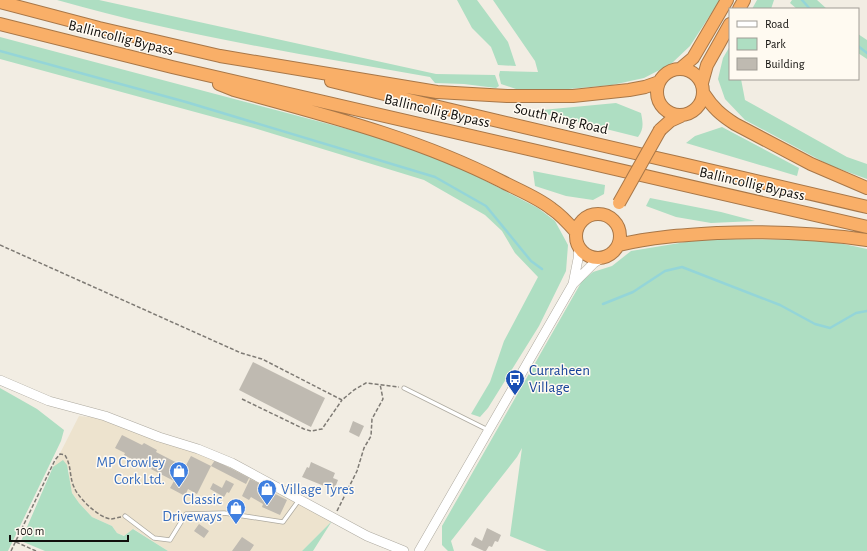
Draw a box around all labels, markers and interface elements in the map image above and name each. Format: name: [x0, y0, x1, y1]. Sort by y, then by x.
legend: [729, 8, 859, 80]
street label: Ballincollig Bypass: [67, 18, 175, 58]
text: Road: [765, 18, 789, 30]
text: Park: [765, 38, 786, 50]
text: Building: [765, 58, 805, 70]
street label: Ballincollig Bypass: [383, 92, 491, 130]
street label: South Ring Road: [512, 101, 610, 137]
street label: Ballincollig Bypass: [698, 165, 806, 203]
place label: Curraheen Village: [529, 363, 590, 395]
bus stop icon: Curraheen Village: [504, 368, 526, 396]
place label: MP Crowley Cork Ltd.: [96, 455, 166, 487]
shop icon: MP Crowley Cork Ltd.: [168, 460, 190, 488]
shop icon: Village Tyres: [256, 478, 278, 506]
place label: Village Tyres: [281, 482, 354, 497]
place label: Classic Driveways: [162, 492, 222, 524]
shop icon: Classic Driveways: [225, 497, 247, 525]
scale bar: [10, 517, 128, 543]
text: 100 m: [16, 525, 44, 537]

